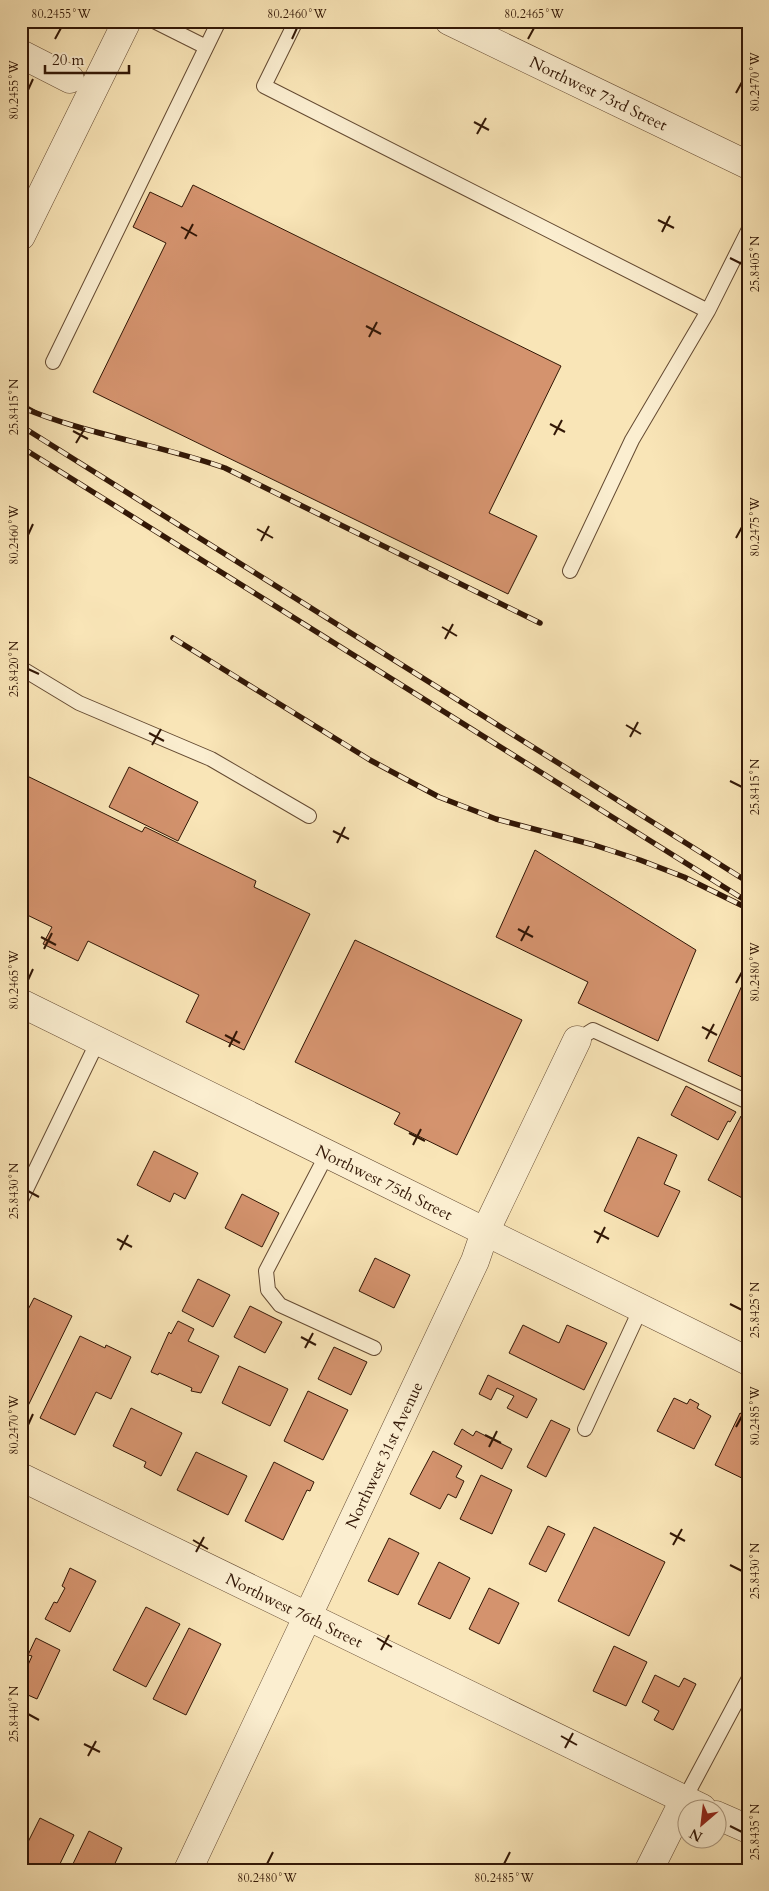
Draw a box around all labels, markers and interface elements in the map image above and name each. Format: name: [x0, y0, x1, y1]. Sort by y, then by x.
text: 80.2455°W: [31, 6, 91, 22]
text: 80.2460°W: [267, 6, 327, 22]
text: 80.2465°W: [504, 6, 564, 22]
scale bar: [45, 42, 129, 74]
text: 20 m: [52, 50, 84, 70]
street label: Northwest 73rd Street: [526, 51, 671, 136]
text: 80.2470°W: [747, 52, 763, 112]
text: 80.2455°W: [6, 60, 22, 120]
text: 25.8405°N: [747, 235, 763, 292]
text: 25.8415°N: [6, 378, 22, 435]
text: 80.2475°W: [747, 497, 763, 557]
text: 80.2460°W: [6, 505, 22, 565]
text: 25.8420°N: [6, 640, 22, 697]
text: 25.8415°N: [747, 758, 763, 815]
text: 80.2480°W: [747, 942, 763, 1002]
text: 80.2465°W: [6, 950, 22, 1010]
street label: Northwest 75th Street: [312, 1140, 456, 1226]
text: 25.8430°N: [6, 1162, 22, 1219]
text: 25.8425°N: [747, 1281, 763, 1338]
street label: Northwest 31st Avenue: [341, 1378, 429, 1532]
text: 80.2485°W: [747, 1386, 763, 1446]
text: 80.2470°W: [6, 1395, 22, 1455]
text: 25.8430°N: [747, 1542, 763, 1599]
street label: Northwest 76th Street: [222, 1568, 366, 1653]
text: 25.8440°N: [6, 1685, 22, 1742]
north arrow: [676, 1798, 726, 1848]
text: 25.8435°N: [747, 1803, 763, 1860]
text: N: [686, 1824, 706, 1846]
text: 80.2480°W: [237, 1870, 297, 1886]
text: 80.2485°W: [474, 1870, 534, 1886]

